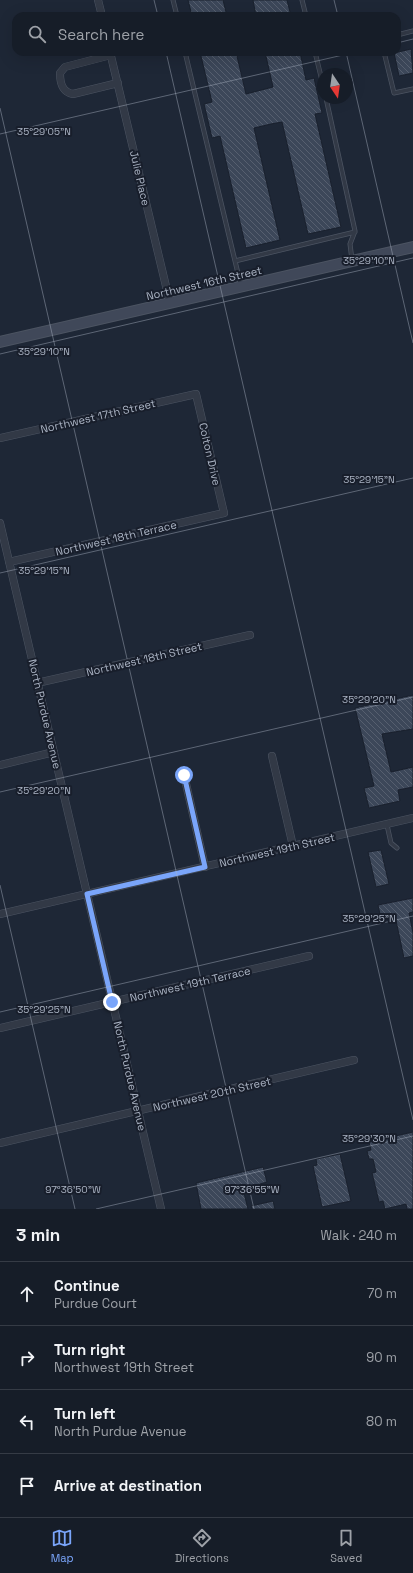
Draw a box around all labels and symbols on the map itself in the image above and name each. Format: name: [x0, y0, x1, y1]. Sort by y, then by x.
north arrow: [317, 68, 353, 104]
text: 35°29'05"N: [17, 125, 71, 138]
street label: Julie Place: [127, 149, 153, 207]
text: 35°29'10"N: [343, 254, 395, 267]
street label: Northwest 16th Street: [145, 263, 263, 303]
text: 35°29'10"N: [18, 345, 70, 358]
street label: Northwest 17th Street: [39, 396, 157, 436]
street label: Colton Drive: [196, 421, 224, 487]
text: 35°29'15"N: [343, 473, 395, 486]
street label: Northwest 18th Terrace: [54, 517, 178, 559]
text: 35°29'15"N: [18, 564, 70, 577]
street label: Northwest 18th Street: [85, 639, 203, 679]
street label: North Purdue Avenue: [26, 658, 64, 770]
text: 35°29'20"N: [342, 693, 396, 706]
route start: [175, 766, 193, 784]
text: 35°29'20"N: [17, 784, 71, 797]
street label: Northwest 19th Street: [218, 830, 336, 870]
text: 35°29'25"N: [342, 912, 396, 925]
street label: Northwest 19th Terrace: [128, 963, 252, 1005]
route end: [103, 993, 121, 1011]
text: 35°29'25"N: [17, 1003, 71, 1016]
street label: North Purdue Avenue: [111, 1020, 149, 1132]
street label: Northwest 20th Street: [152, 1074, 272, 1114]
text: 35°29'30"N: [342, 1132, 396, 1145]
text: 97°36'50"W: [45, 1183, 101, 1196]
text: 97°36'55"W: [224, 1183, 280, 1196]

